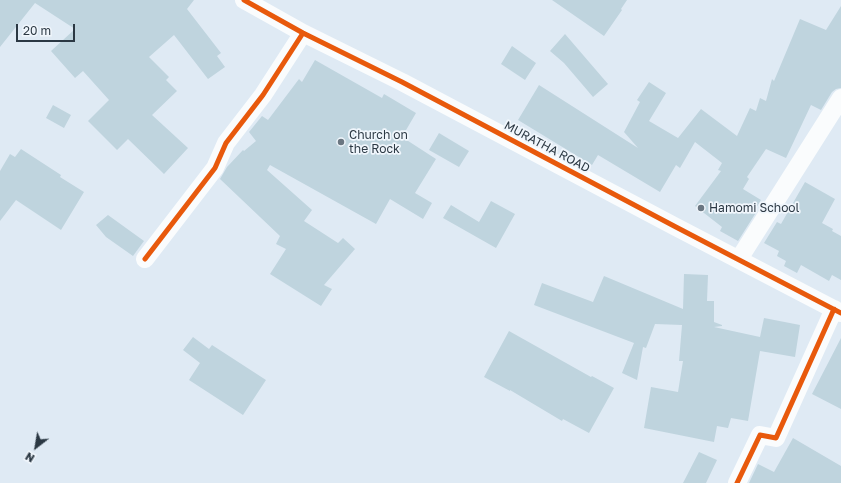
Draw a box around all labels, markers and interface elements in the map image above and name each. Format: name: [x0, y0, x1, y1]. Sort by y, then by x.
scale bar: [18, 16, 77, 42]
text: 20 m: [23, 23, 51, 38]
street label: MURATHA ROAD: [502, 118, 592, 176]
place label: Church on the Rock: [349, 128, 408, 156]
marker: Church on the Rock: [336, 137, 346, 147]
place label: Hamomi School: [709, 201, 799, 215]
marker: Hamomi School: [696, 203, 706, 213]
north arrow: [16, 427, 56, 467]
text: N: [23, 450, 36, 465]

